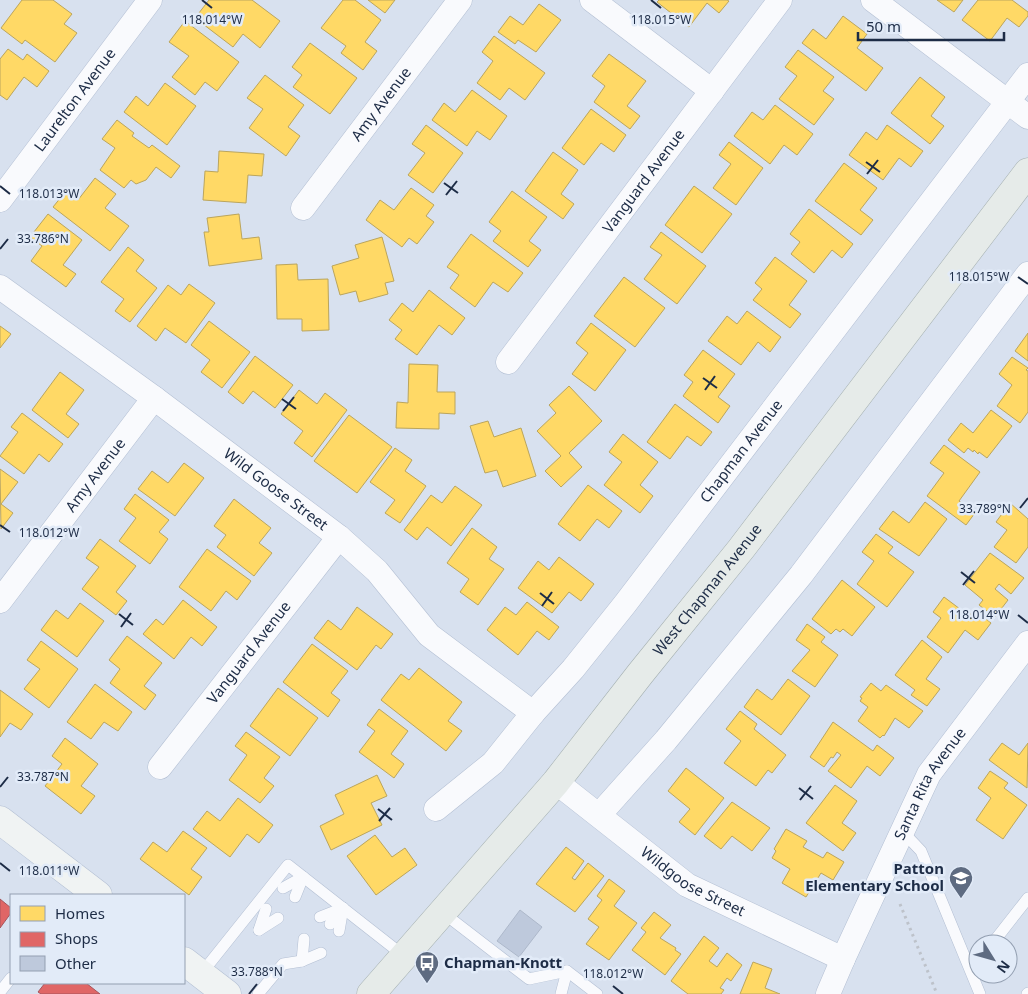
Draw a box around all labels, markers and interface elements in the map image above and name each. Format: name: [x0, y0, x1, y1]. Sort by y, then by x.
scale bar: [858, 10, 1004, 42]
text: 118.014°W: [182, 11, 242, 28]
text: 118.015°W: [631, 11, 691, 28]
text: 50 m: [866, 16, 901, 36]
street label: Laurelton Avenue: [29, 44, 119, 155]
street label: Amy Avenue: [346, 63, 415, 145]
street label: Vanguard Avenue: [597, 125, 689, 237]
text: 118.013°W: [19, 185, 79, 202]
text: 33.786°N: [17, 230, 69, 247]
text: 118.015°W: [949, 268, 1009, 285]
street label: Chapman Avenue: [695, 395, 786, 506]
street label: Amy Avenue: [60, 433, 129, 516]
street label: Wild Goose Street: [220, 443, 333, 535]
text: 33.789°N: [959, 500, 1011, 517]
street label: West Chapman Avenue: [648, 519, 766, 659]
text: 118.012°W: [19, 524, 79, 541]
street label: Vanguard Avenue: [202, 596, 295, 707]
text: 118.014°W: [949, 606, 1009, 623]
street label: Santa Rita Avenue: [889, 723, 970, 843]
text: 33.787°N: [17, 768, 69, 785]
street label: Wildgoose Street: [637, 841, 749, 920]
place label: Patton Elementary School: [805, 858, 944, 895]
text: 118.011°W: [19, 862, 79, 879]
school or university icon: Patton Elementary School: [948, 865, 974, 899]
legend: [10, 894, 185, 984]
text: Homes: [55, 903, 105, 923]
text: Shops: [55, 928, 98, 948]
north arrow: [968, 934, 1018, 984]
bus stop icon: Chapman-Knott: [414, 950, 440, 984]
place label: Chapman-Knott: [444, 952, 563, 972]
text: Other: [55, 953, 96, 973]
text: N: [993, 957, 1015, 977]
text: 33.788°N: [231, 963, 283, 980]
text: 118.012°W: [583, 965, 643, 982]

